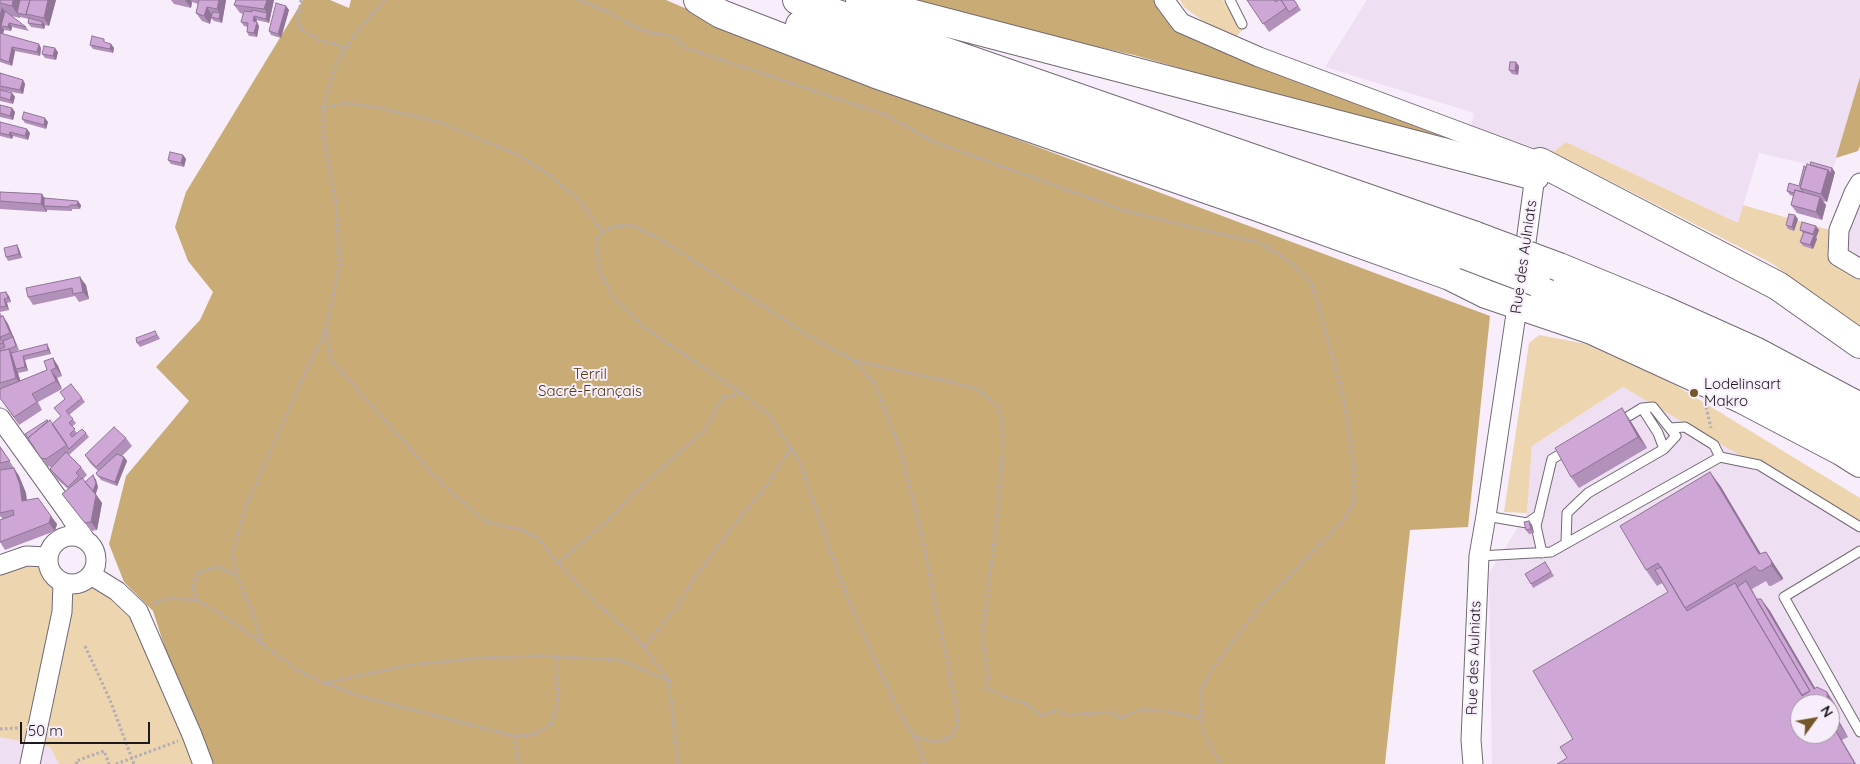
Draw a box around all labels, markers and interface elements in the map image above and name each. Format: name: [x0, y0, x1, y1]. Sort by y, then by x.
street label: Rue des Aulniats: [1507, 199, 1541, 315]
park label: Terril Sacré-Français: [538, 365, 642, 400]
place label: Lodelinsart Makro: [1704, 375, 1781, 410]
marker: Lodelinsart Makro: [1688, 387, 1700, 399]
street label: Rue des Aulniats: [1463, 600, 1485, 716]
north arrow: [1790, 694, 1840, 744]
text: N: [1817, 702, 1837, 721]
scale bar: [22, 712, 152, 744]
text: 50 m: [28, 721, 63, 740]

